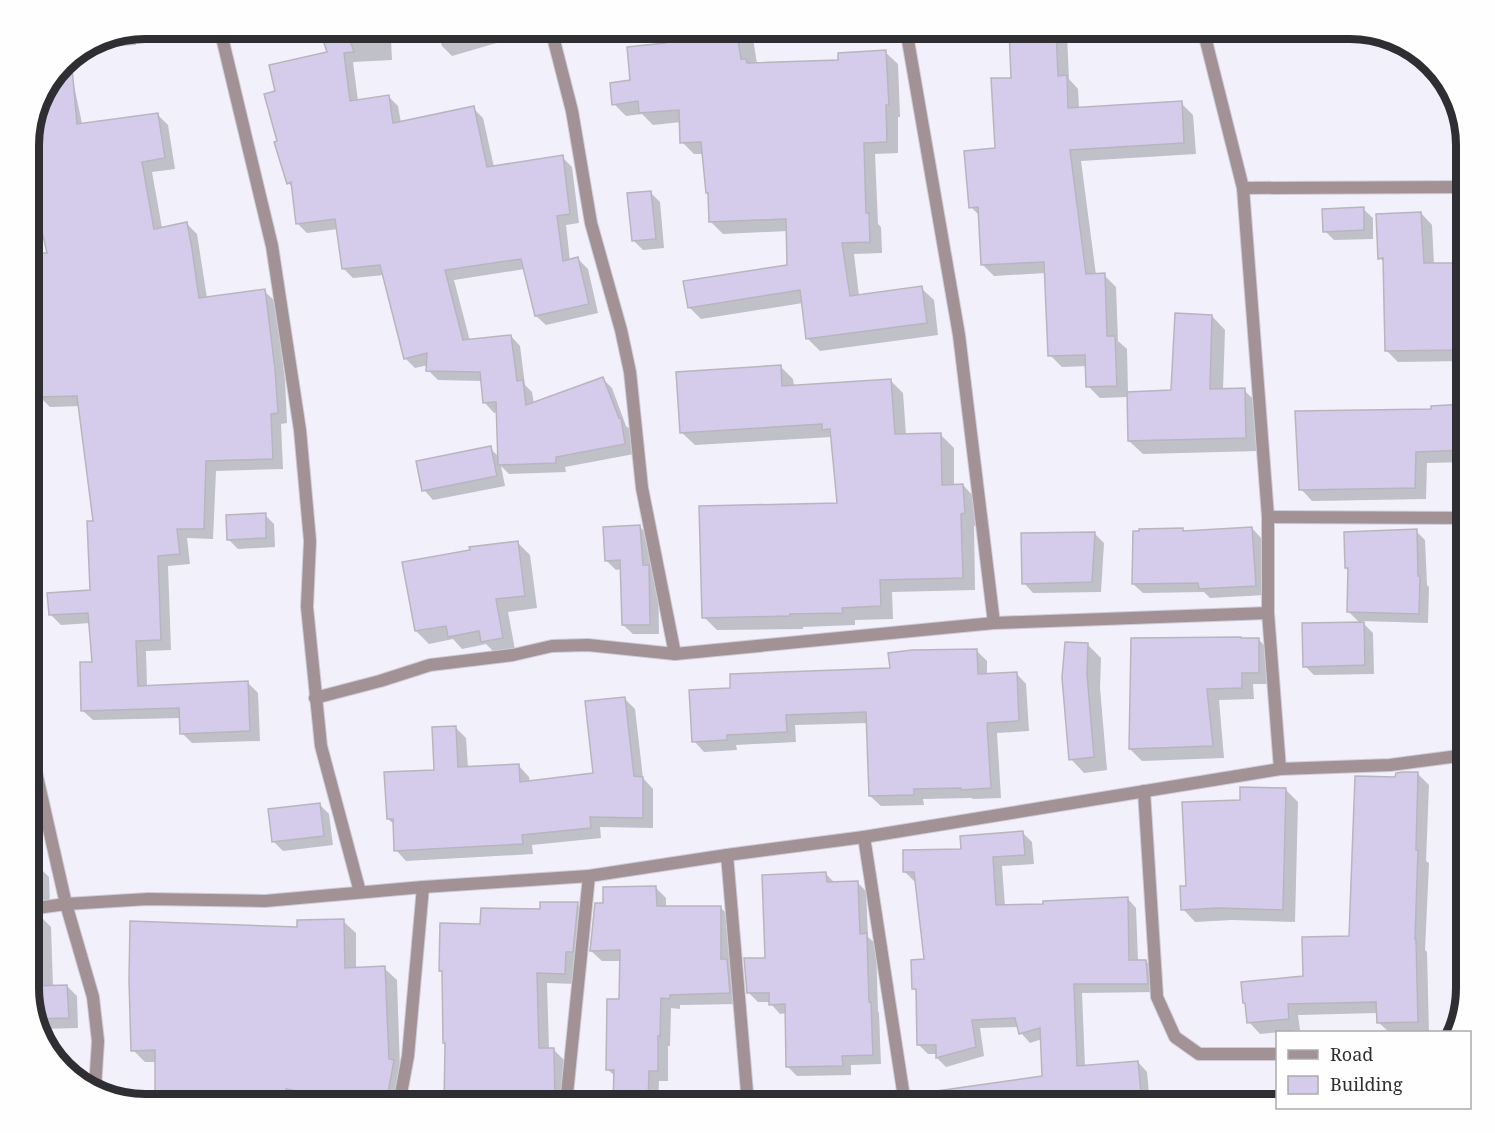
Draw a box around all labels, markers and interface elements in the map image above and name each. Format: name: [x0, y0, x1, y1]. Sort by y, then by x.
legend: [1276, 1031, 1471, 1109]
text: Road: [1330, 1042, 1373, 1066]
text: Building: [1330, 1072, 1403, 1096]

